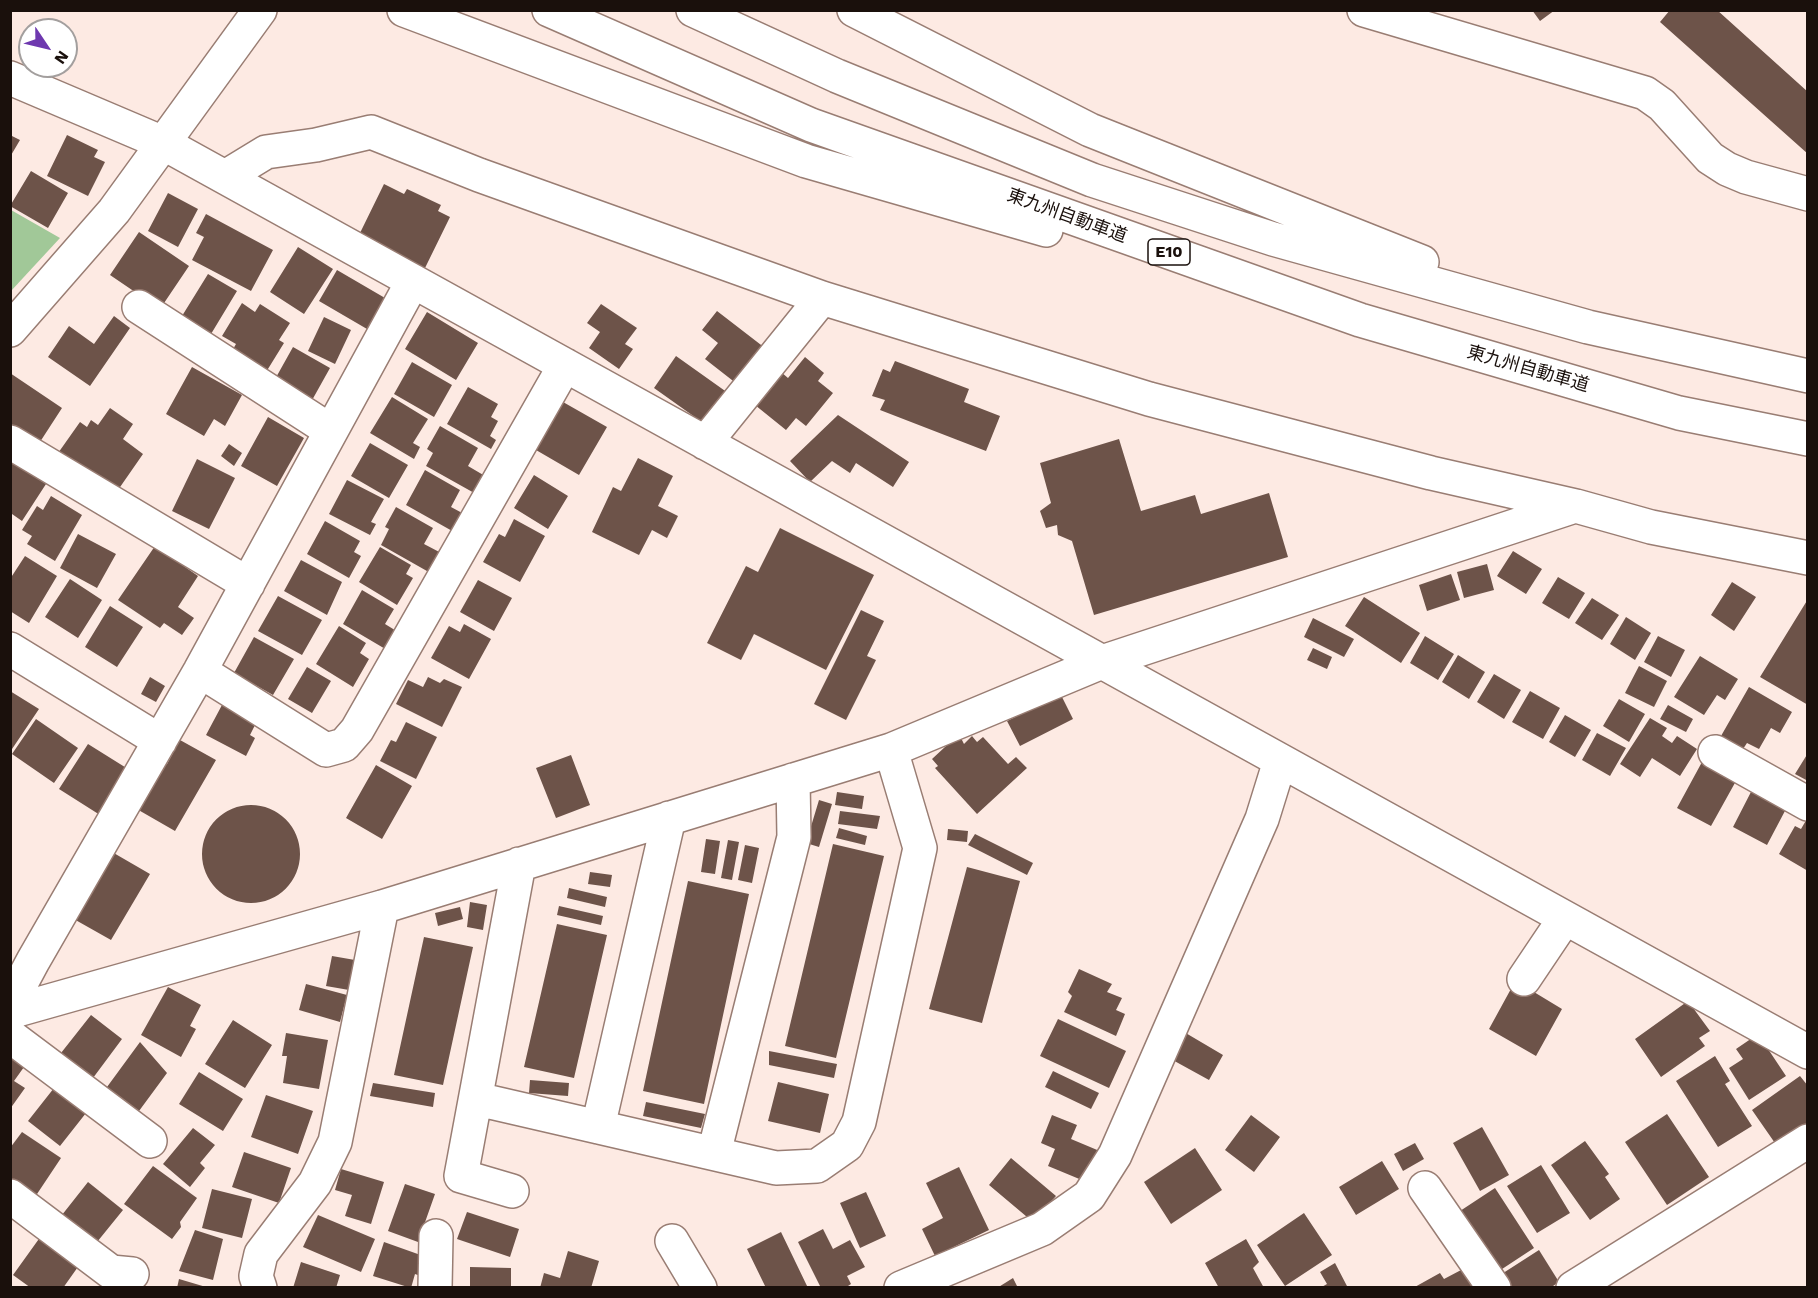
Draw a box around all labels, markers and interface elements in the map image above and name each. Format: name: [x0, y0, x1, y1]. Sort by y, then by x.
north arrow: [18, 18, 78, 78]
text: N: [50, 47, 73, 68]
street label: 東九州自動車道: [1004, 184, 1130, 248]
road number: E10: [1148, 239, 1190, 265]
street label: 東九州自動車道: [1464, 341, 1592, 397]

